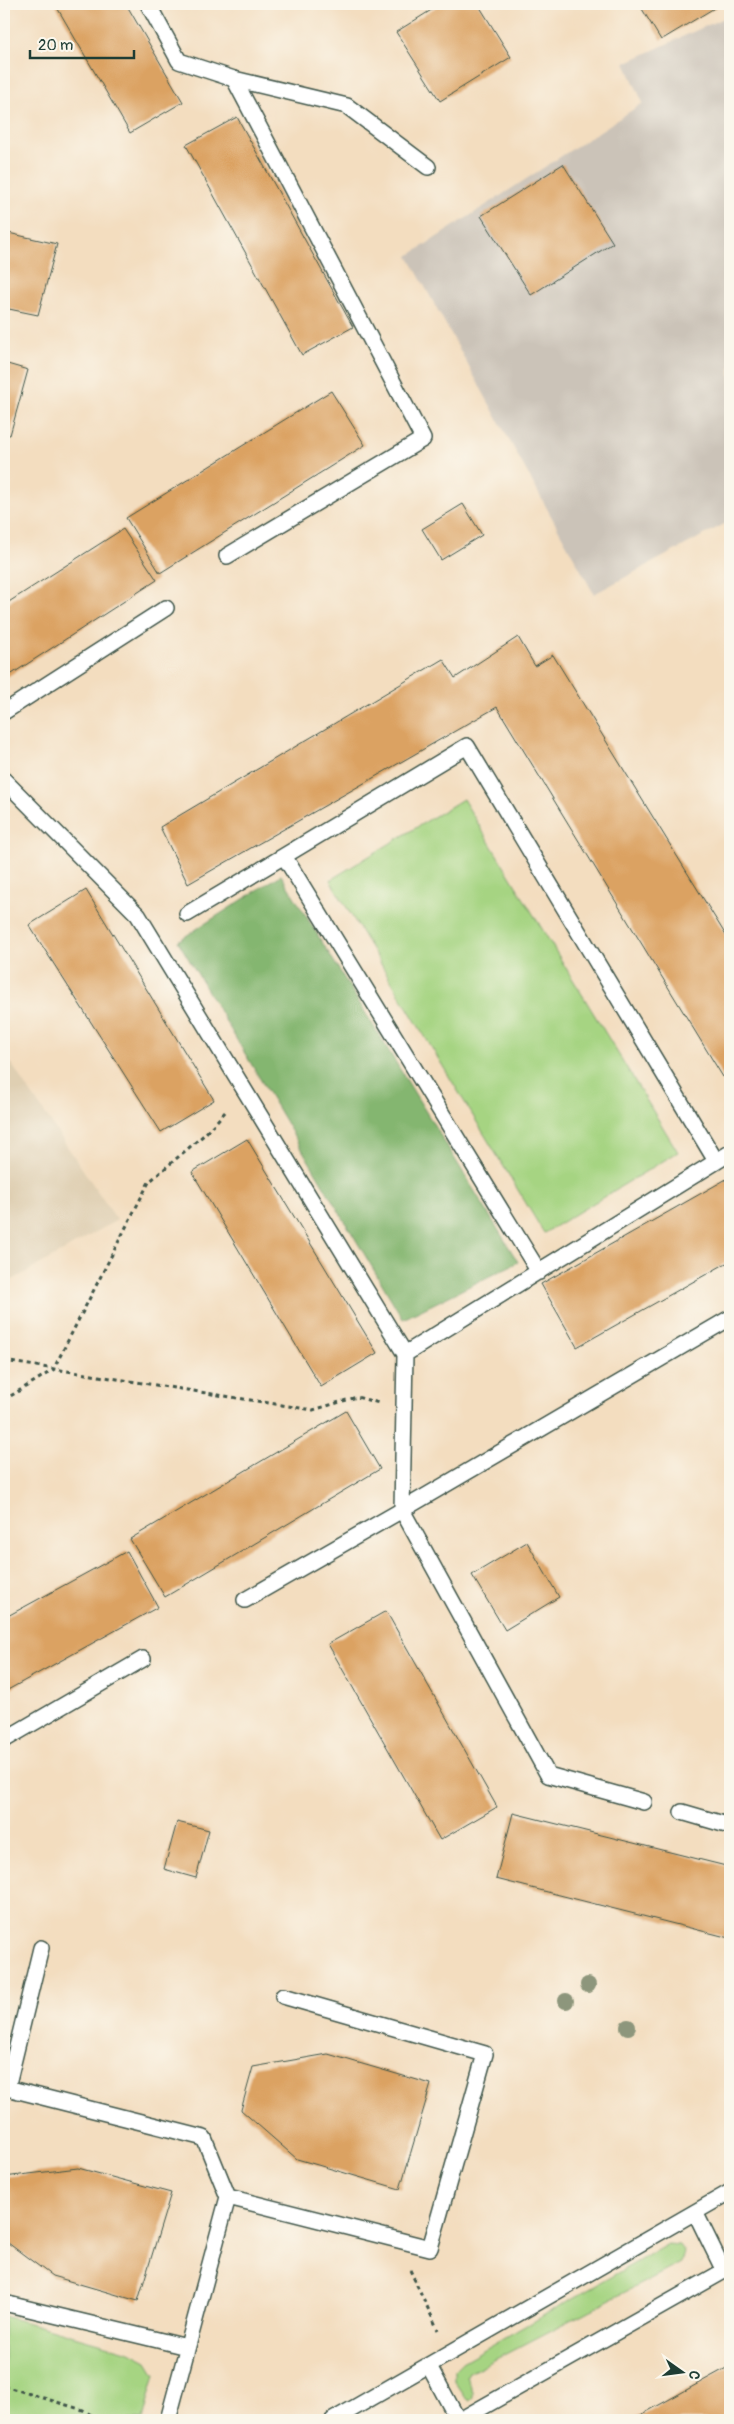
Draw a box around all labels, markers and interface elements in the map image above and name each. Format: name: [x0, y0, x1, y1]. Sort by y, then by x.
scale bar: [30, 28, 134, 60]
text: 20 m: [38, 36, 73, 55]
north arrow: [656, 2346, 706, 2396]
text: С: [685, 2369, 703, 2382]

